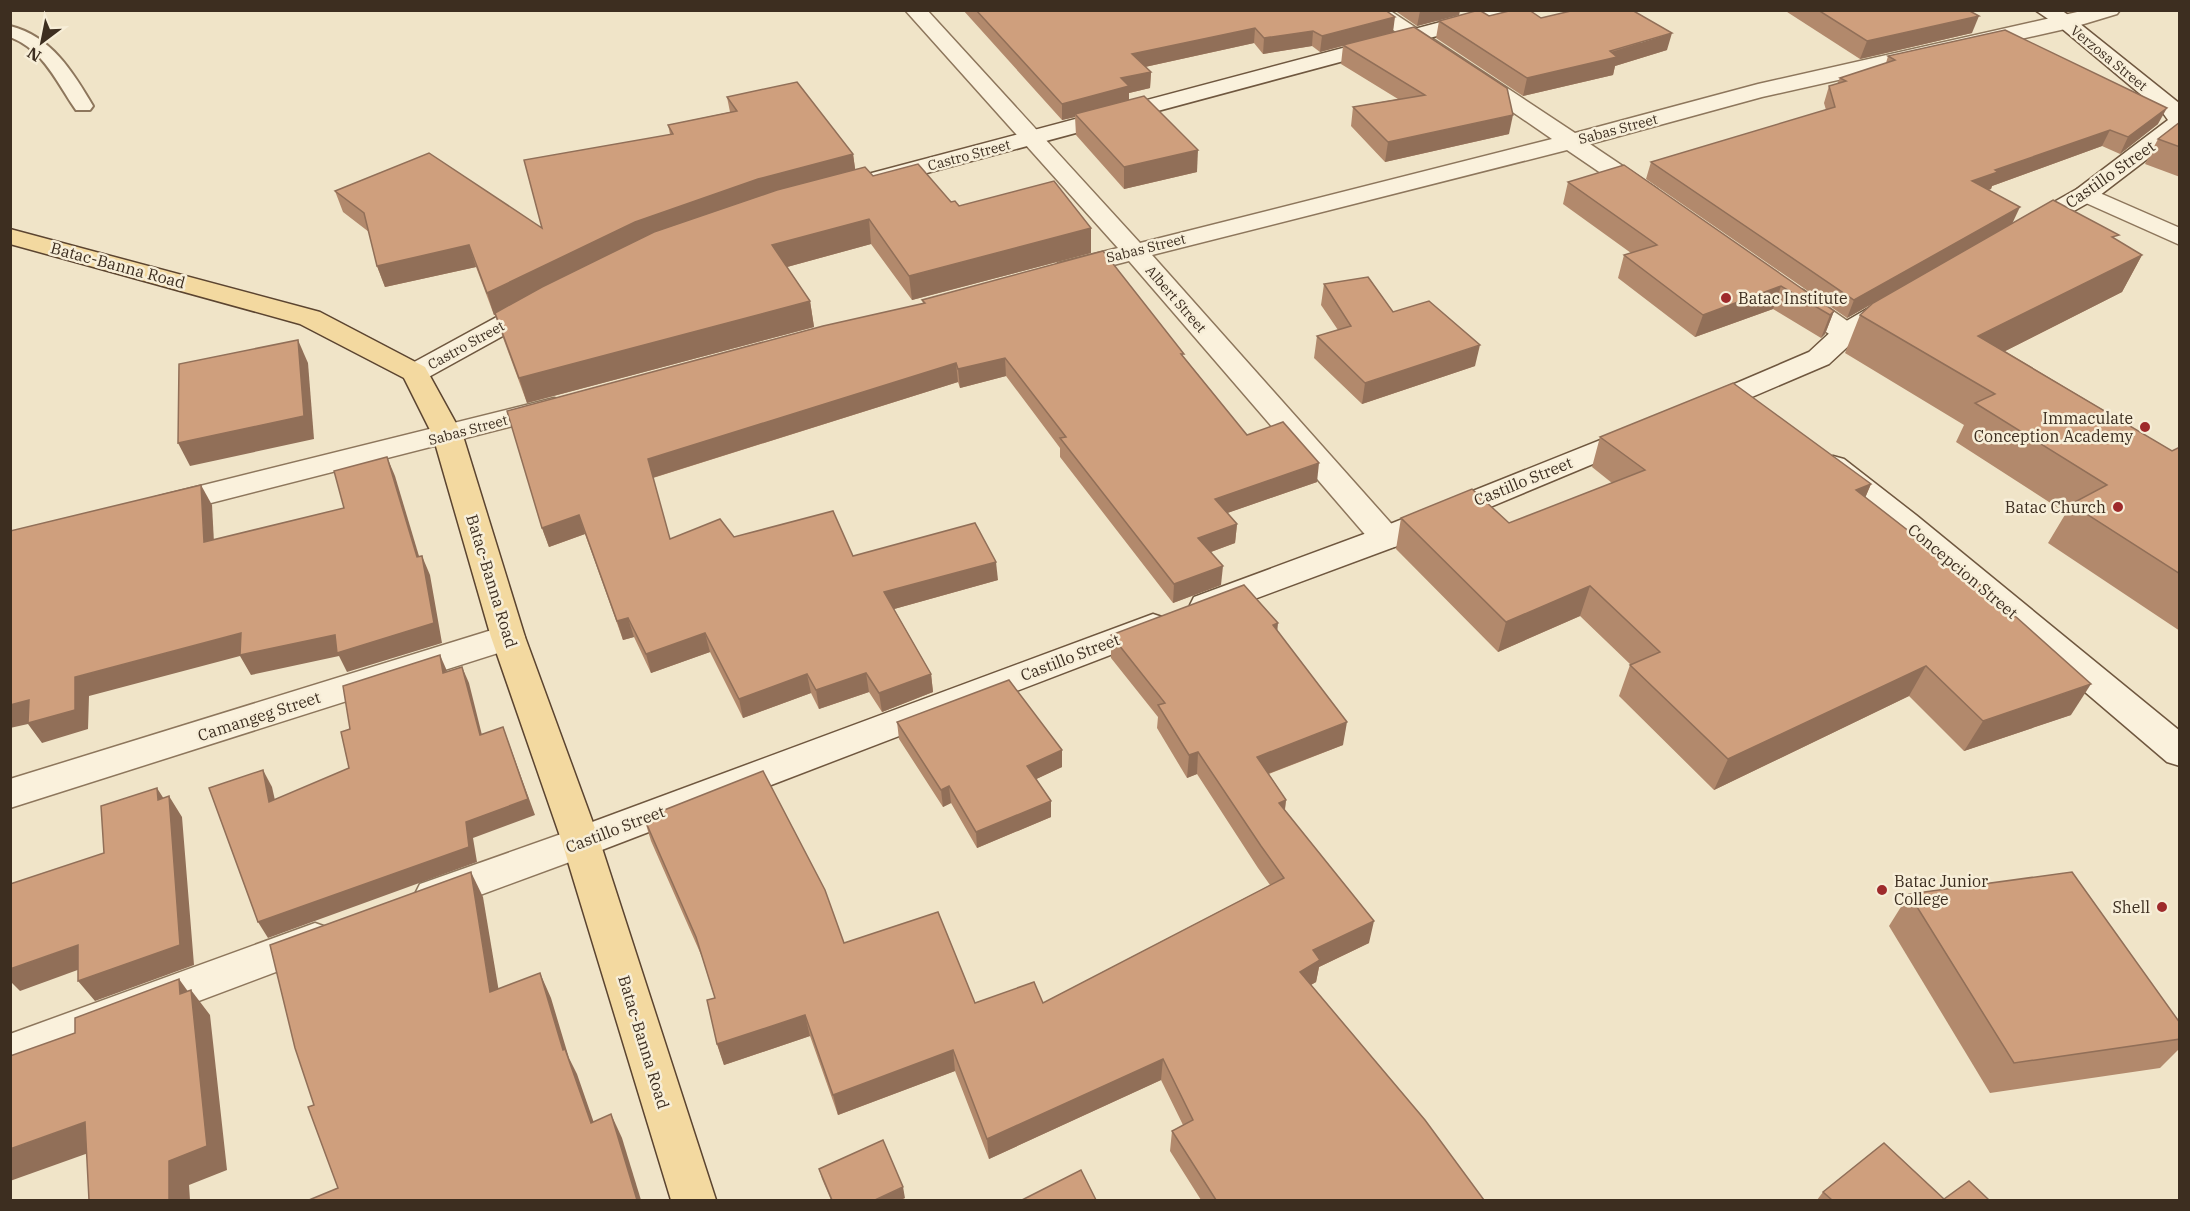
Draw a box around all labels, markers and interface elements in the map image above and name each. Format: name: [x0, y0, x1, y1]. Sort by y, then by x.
north arrow: [12, 12, 72, 72]
street label: Verzosa Street: [2067, 21, 2151, 95]
text: N: [23, 43, 45, 67]
street label: Sabas Street: [1576, 110, 1660, 148]
street label: Castro Street: [926, 135, 1012, 175]
street label: Castillo Street: [2061, 136, 2159, 212]
street label: Sabas Street: [1104, 229, 1188, 267]
street label: Batac-Banna Road: [48, 237, 188, 293]
street label: Albert Street: [1142, 262, 1210, 336]
place label: Batac Institute: [1738, 288, 1848, 308]
marker: Batac Institute: [1719, 291, 1733, 305]
street label: Castro Street: [424, 317, 508, 373]
place label: Immaculate Conception Academy: [1974, 408, 2133, 446]
street label: Sabas Street: [426, 411, 510, 449]
marker: Immaculate Conception Academy: [2138, 420, 2152, 434]
street label: Castillo Street: [1471, 452, 1576, 510]
place label: Batac Church: [2005, 497, 2106, 517]
marker: Batac Church: [2111, 500, 2125, 514]
street label: Batac-Banna Road: [462, 512, 522, 650]
street label: Concepcion Street: [1904, 519, 2022, 623]
street label: Castillo Street: [1018, 629, 1123, 685]
street label: Camangeg Street: [195, 687, 323, 745]
street label: Castillo Street: [563, 801, 668, 857]
place label: Batac Junior College: [1894, 871, 1988, 909]
marker: Batac Junior College: [1875, 883, 1889, 897]
place label: Shell: [2112, 897, 2150, 917]
marker: Shell: [2155, 900, 2169, 914]
street label: Batac-Banna Road: [614, 973, 674, 1111]

